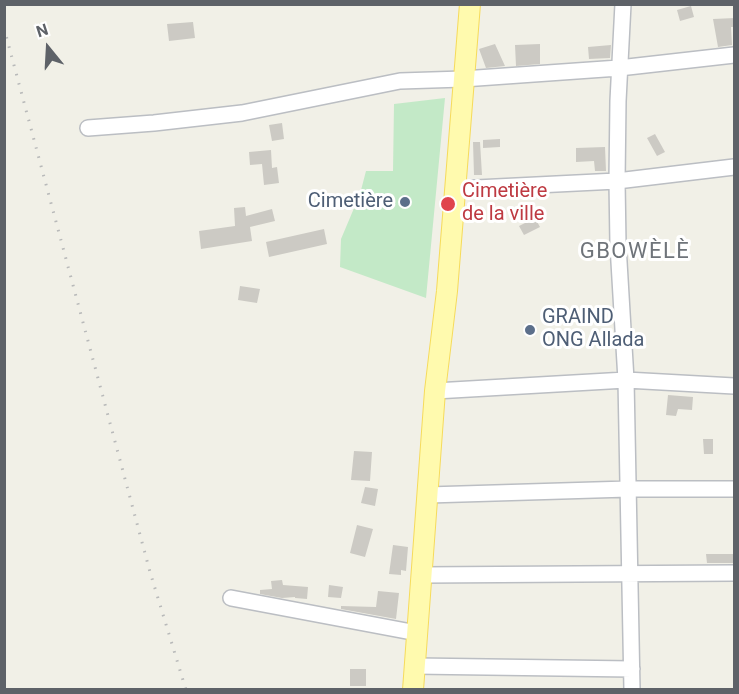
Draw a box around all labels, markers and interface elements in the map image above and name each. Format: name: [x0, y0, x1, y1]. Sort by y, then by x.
north arrow: [18, 18, 78, 78]
text: N: [34, 20, 51, 41]
place label: Cimetière de la ville: [462, 180, 547, 227]
place label: Cimetière: [308, 190, 393, 214]
marker: Cimetière: [398, 195, 412, 209]
marker: Cimetière de la ville: [439, 195, 457, 213]
district label: GBOWÈLÈ: [580, 239, 690, 265]
place label: GRAIND ONG Allada: [542, 306, 644, 353]
marker: GRAIND ONG Allada: [523, 323, 537, 337]

